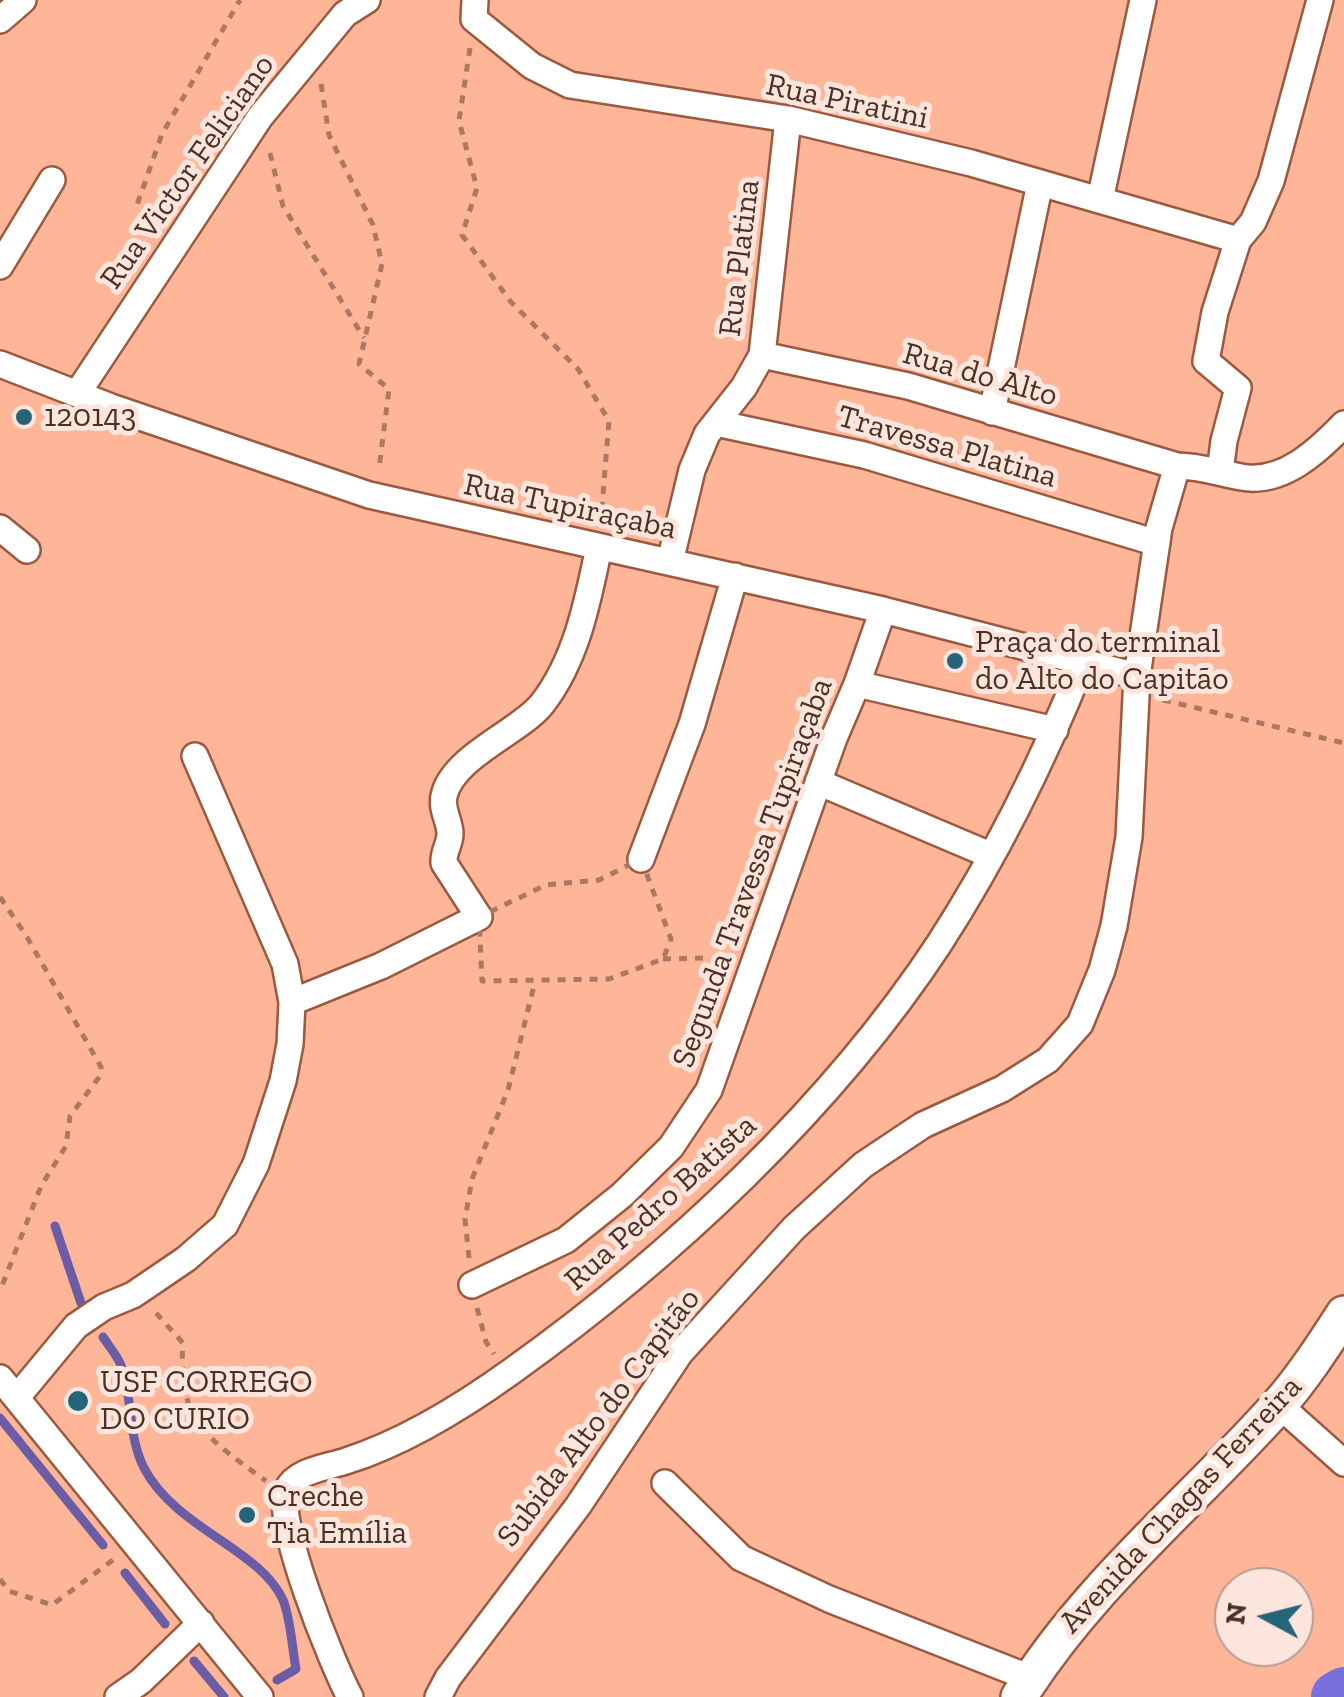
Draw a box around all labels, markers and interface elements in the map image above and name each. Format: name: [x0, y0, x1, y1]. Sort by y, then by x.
street label: Rua Victor Feliciano: [93, 48, 283, 296]
street label: Rua Piratini: [762, 66, 932, 138]
street label: Rua Platina: [711, 178, 769, 338]
street label: Rua do Alto: [898, 335, 1062, 415]
street label: Travessa Platina: [833, 397, 1061, 497]
place label: 120143: [44, 398, 136, 436]
marker: 120143: [13, 406, 35, 428]
street label: Rua Tupiraçaba: [460, 466, 680, 548]
place label: Praça do terminal do Alto do Capitão: [975, 624, 1229, 699]
marker: Praça do terminal do Alto do Capitão: [944, 650, 966, 672]
street label: Segunda Travessa Tupiraçaba: [665, 673, 841, 1073]
street label: Rua Pedro Batista: [557, 1107, 765, 1299]
street label: Subida Alto do Capitão: [489, 1281, 709, 1555]
place label: USF CORREGO DO CURIO: [100, 1364, 312, 1439]
street label: Avenida Chagas Ferreira: [1052, 1368, 1310, 1642]
marker: USF CORREGO DO CURIO: [65, 1388, 91, 1414]
place label: Creche Tia Emília: [267, 1478, 407, 1553]
marker: Creche Tia Emília: [236, 1504, 258, 1526]
north arrow: [1214, 1567, 1314, 1667]
text: N: [1218, 1601, 1253, 1626]

